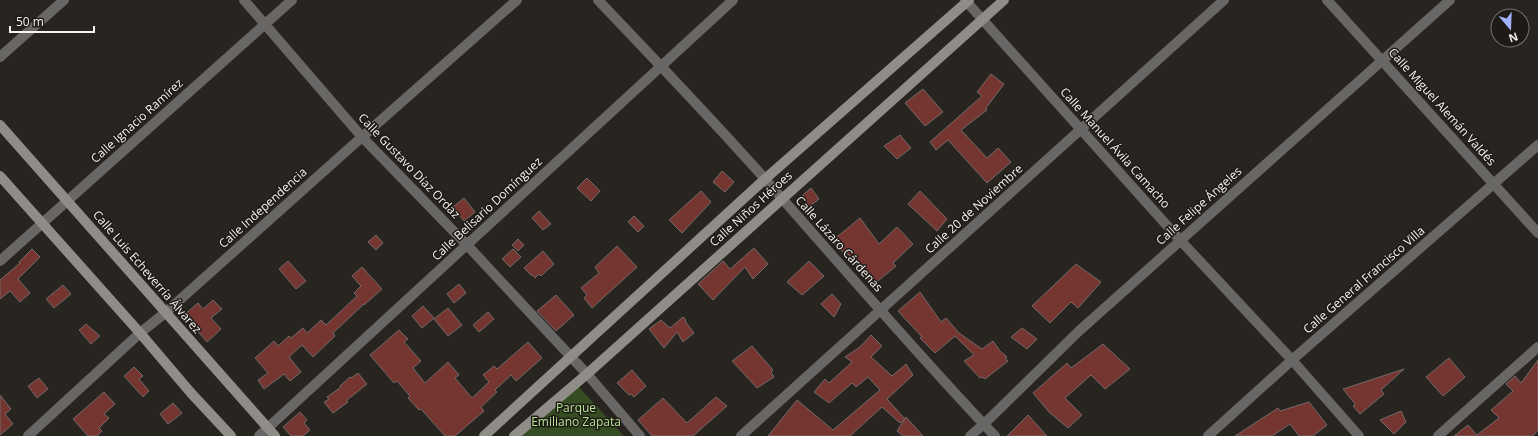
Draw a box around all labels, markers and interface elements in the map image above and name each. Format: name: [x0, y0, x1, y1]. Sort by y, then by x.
scale bar: [10, 8, 94, 34]
north arrow: [1490, 8, 1530, 48]
text: 50 m: [16, 13, 44, 30]
text: N: [1507, 29, 1520, 46]
street label: Calle Miguel Alemán Valdés: [1385, 44, 1500, 169]
street label: Calle Ignacio Ramírez: [87, 74, 187, 167]
street label: Calle Manuel Ávila Camacho: [1057, 84, 1174, 212]
street label: Calle Gustavo Díaz Ordaz: [355, 109, 464, 222]
street label: Calle Belisario Domínguez: [428, 153, 546, 264]
street label: Calle 20 de Noviembre: [921, 160, 1026, 257]
street label: Calle Felipe Ángeles: [1152, 162, 1245, 249]
street label: Calle Independencia: [215, 163, 310, 252]
street label: Calle Niños Héroes: [706, 167, 796, 250]
street label: Calle Lázaro Cárdenas: [792, 192, 887, 295]
street label: Calle Luis Echeverría Álvarez: [89, 206, 206, 337]
street label: Calle General Francisco Villa: [1299, 222, 1428, 337]
park label: Parque Emiliano Zapata: [531, 399, 621, 430]

